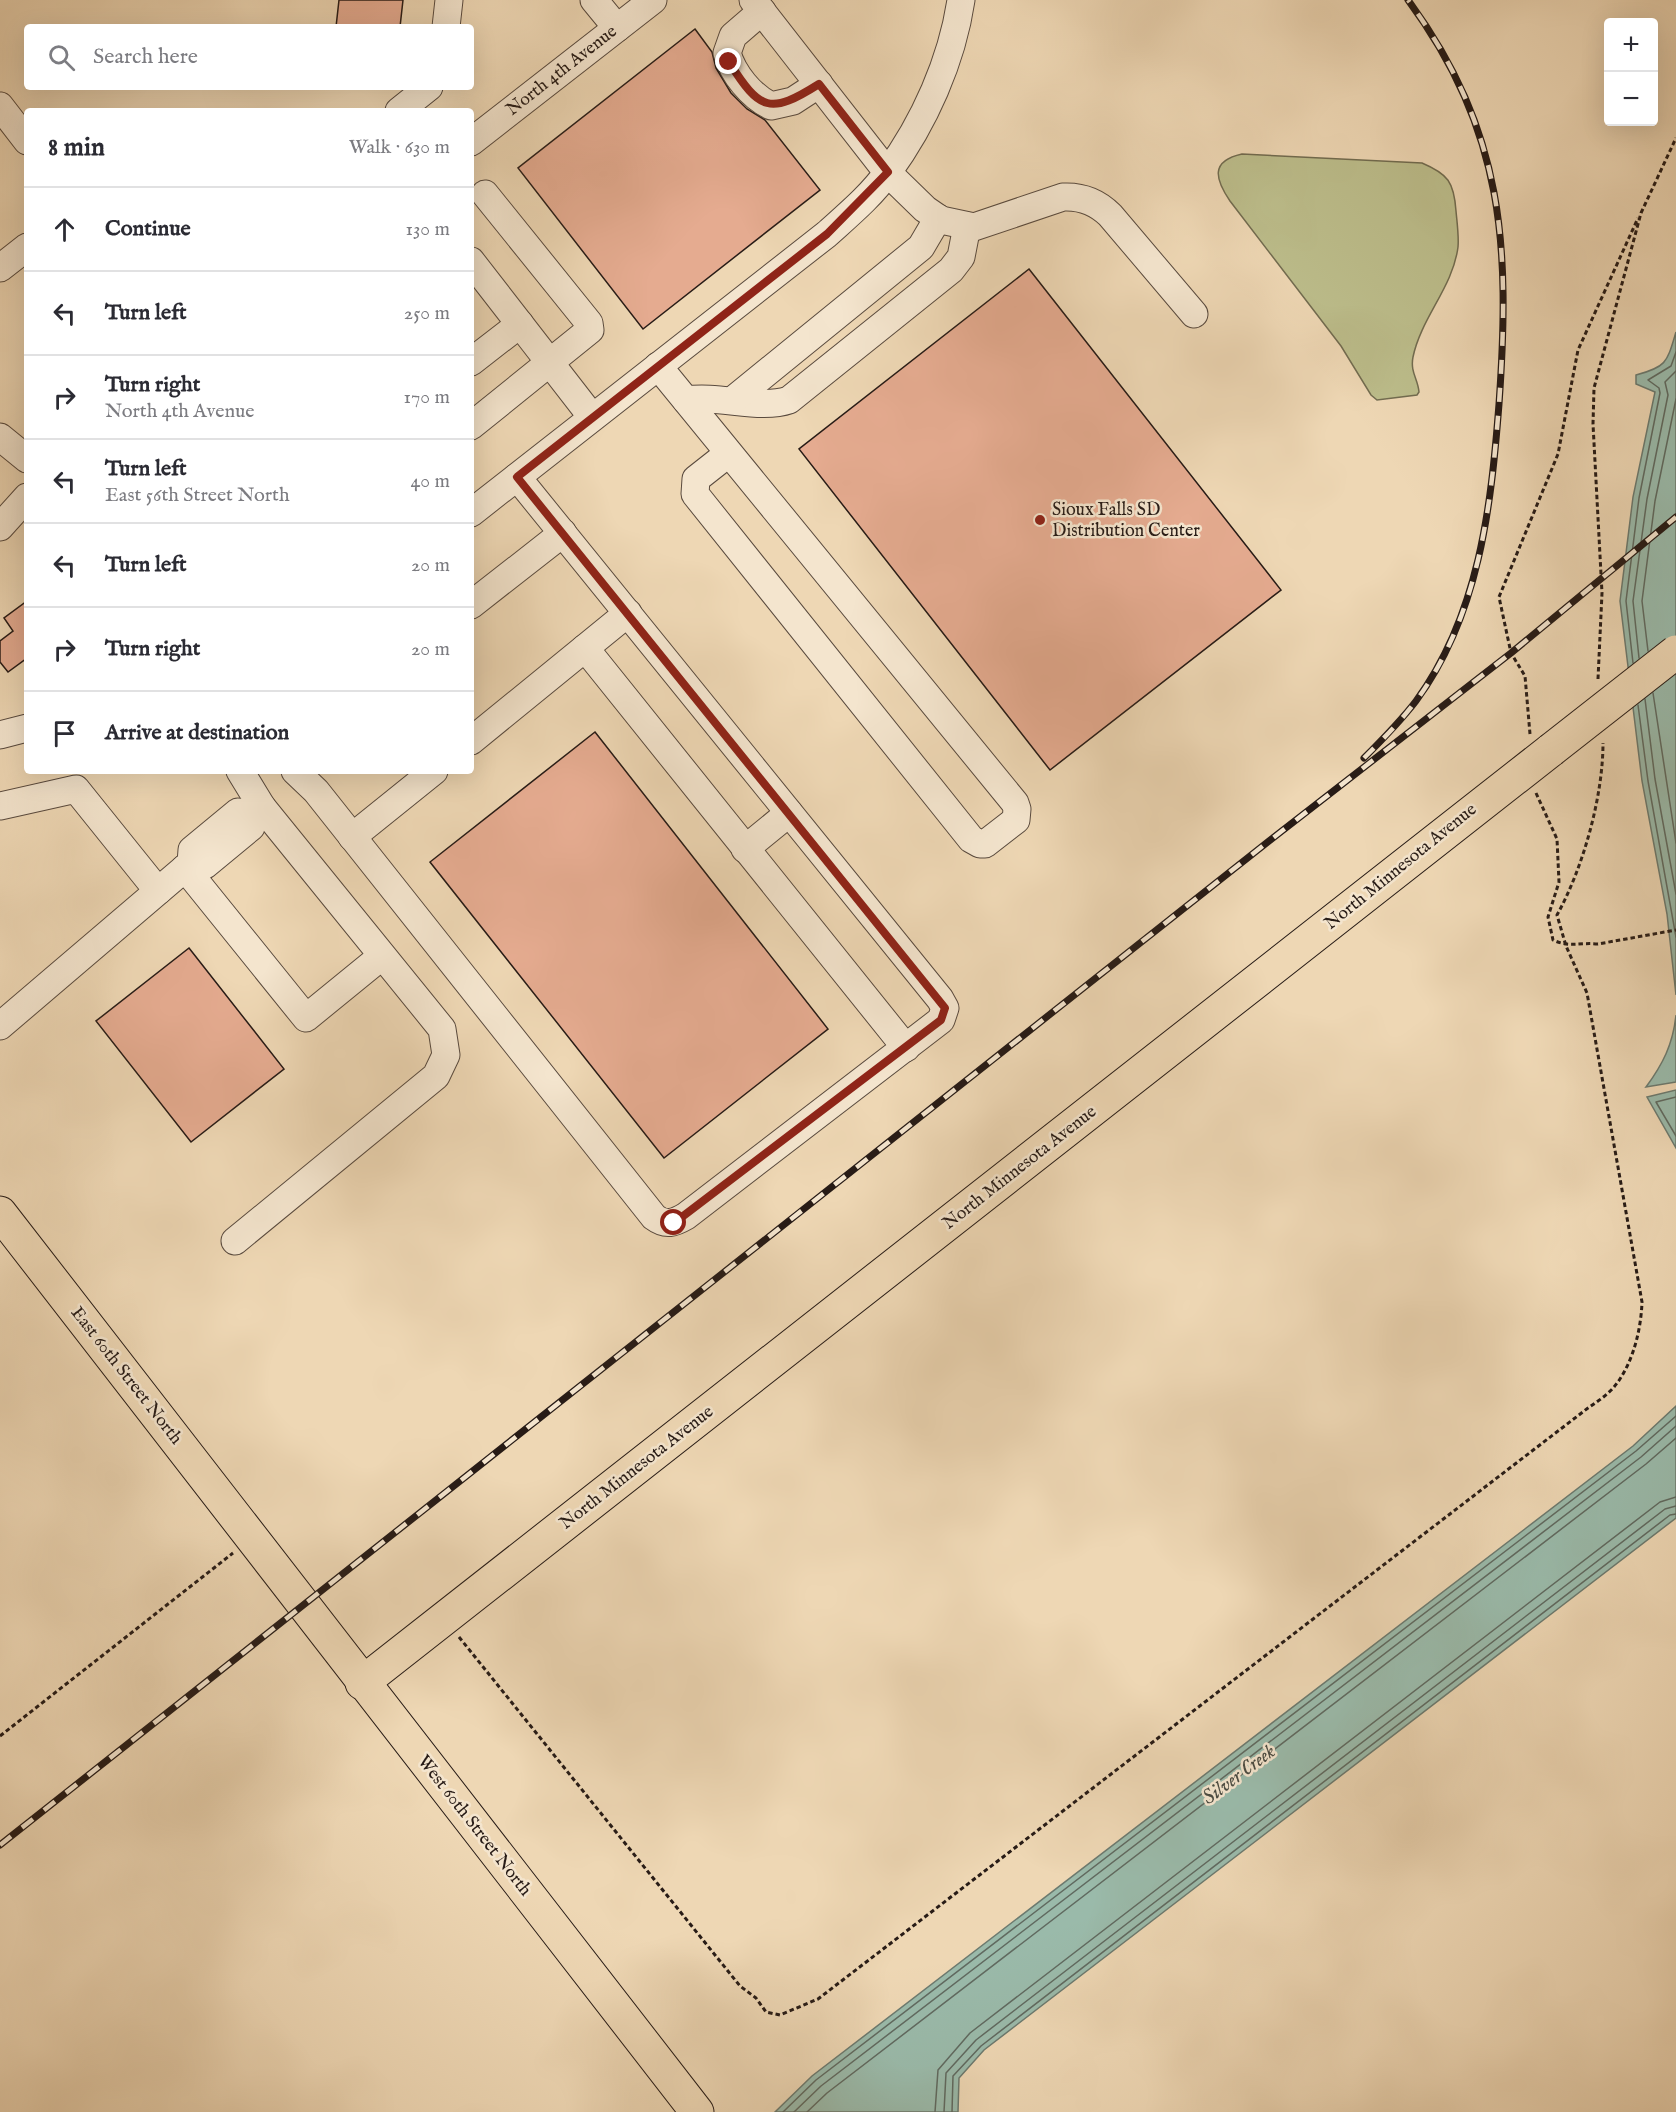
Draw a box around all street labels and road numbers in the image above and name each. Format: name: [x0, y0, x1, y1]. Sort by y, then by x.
street label: North 4th Avenue: [502, 21, 622, 121]
street label: North Minnesota Avenue: [1320, 799, 1482, 935]
street label: North Minnesota Avenue: [938, 1101, 1102, 1235]
street label: East 60th Street North: [65, 1303, 187, 1450]
street label: North Minnesota Avenue: [555, 1401, 719, 1535]
street label: West 60th Street North: [412, 1751, 537, 1901]

